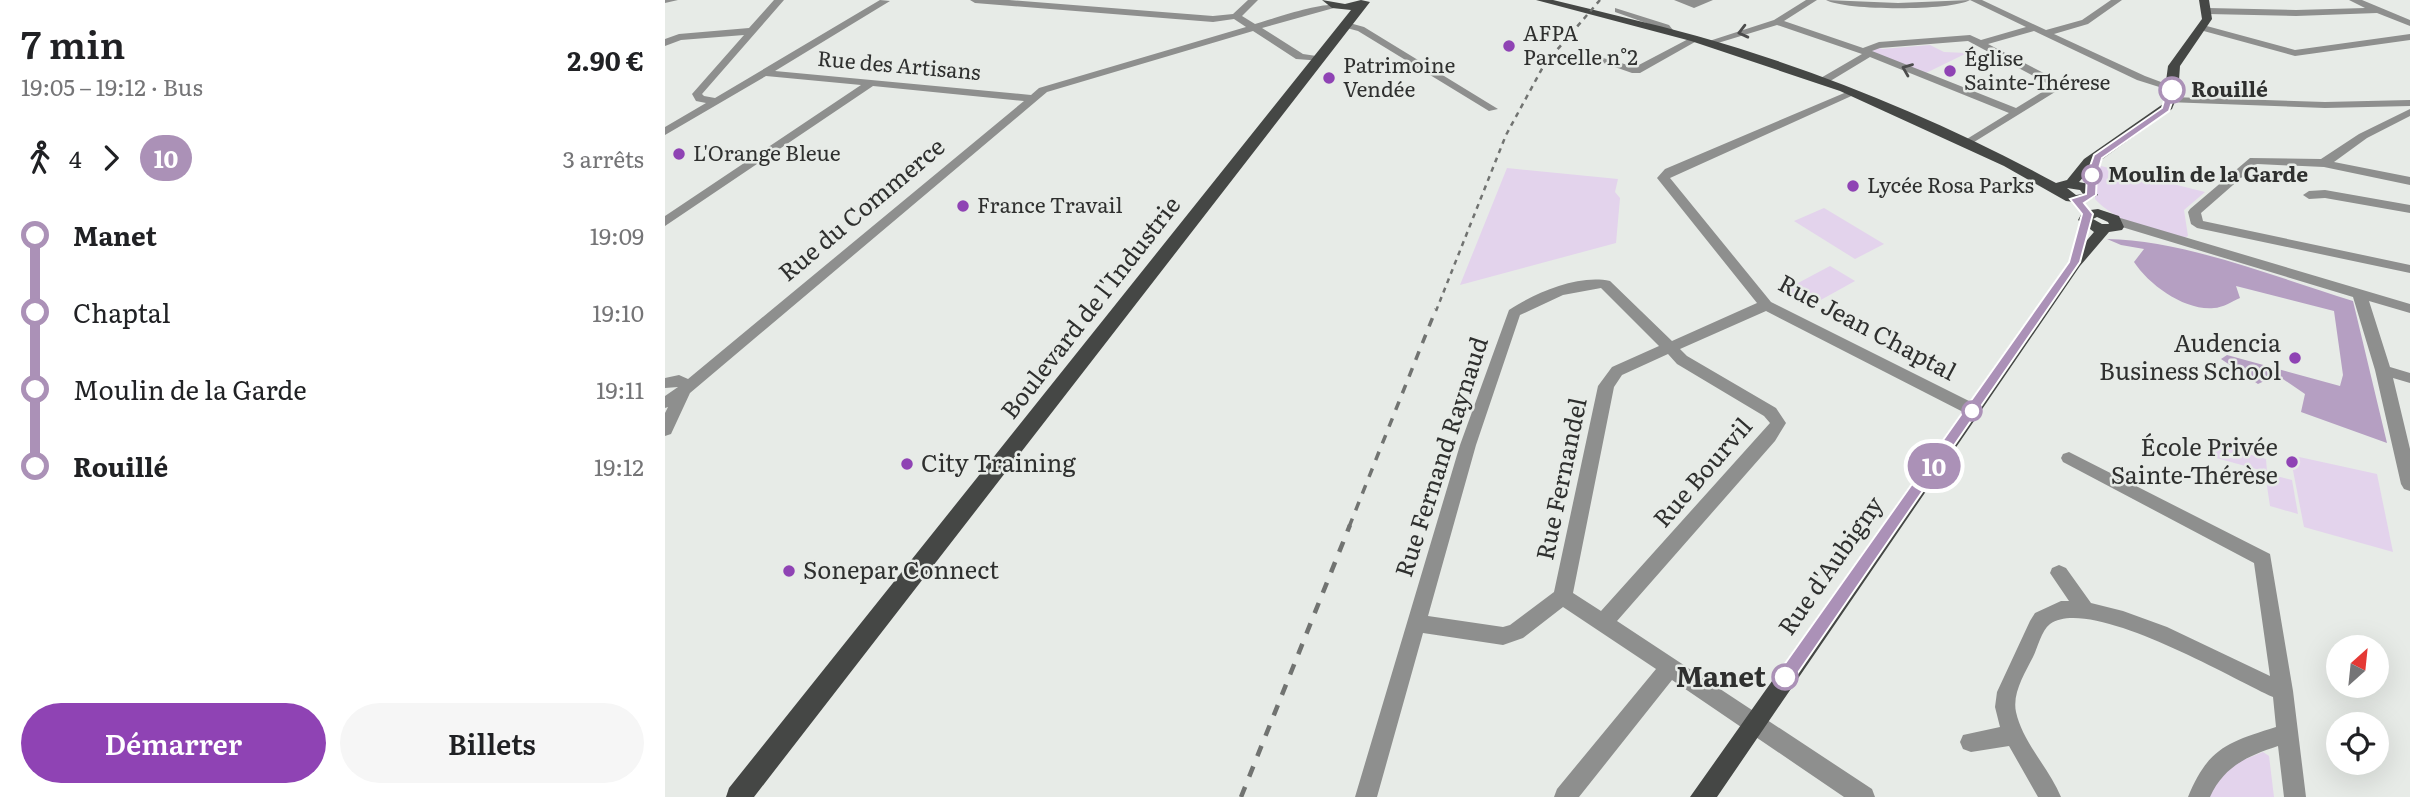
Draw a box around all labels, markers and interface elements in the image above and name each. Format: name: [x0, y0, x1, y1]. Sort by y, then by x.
text: 7 min: [21, 14, 125, 71]
place label: AFPA Parcelle n°2: [1523, 16, 1638, 71]
one-way arrow: [1738, 24, 1750, 38]
marker: AFPA Parcelle n°2: [1501, 38, 1517, 54]
text: 2.90 €: [567, 40, 644, 79]
street label: Rue des Artisans: [816, 41, 982, 86]
place label: Église Sainte-Thérese: [1964, 41, 2110, 96]
place label: Patrimoine Vendée: [1343, 48, 1456, 103]
one-way arrow: [1902, 63, 1914, 77]
marker: Église Sainte-Thérese: [1942, 63, 1958, 79]
text: 19:05 – 19:12 · Bus: [21, 69, 203, 103]
marker: Patrimoine Vendée: [1321, 70, 1337, 86]
place label: Rouillé: [2191, 72, 2268, 103]
marker: Rouillé: [2159, 77, 2185, 103]
street label: Rue du Commerce: [770, 128, 951, 288]
place label: L'Orange Bleue: [693, 136, 841, 167]
icon: walk: [21, 139, 59, 177]
icon: forward: [92, 139, 130, 177]
text: 10: [154, 140, 178, 175]
text: 4: [69, 141, 82, 175]
text: 3 arrêts: [562, 141, 644, 175]
marker: L'Orange Bleue: [671, 146, 687, 162]
place label: Moulin de la Garde: [2108, 157, 2308, 188]
marker: Moulin de la Garde: [2082, 165, 2102, 185]
place label: Lycée Rosa Parks: [1867, 168, 2034, 199]
marker: Lycée Rosa Parks: [1845, 178, 1861, 194]
place label: France Travail: [977, 188, 1123, 219]
street label: Boulevard de l'Industrie: [991, 188, 1187, 425]
marker: France Travail: [955, 198, 971, 214]
text: Manet: [73, 215, 157, 254]
text: 19:09: [590, 218, 644, 252]
street label: Rue Jean Chaptal: [1773, 264, 1963, 387]
text: Chaptal: [73, 292, 171, 331]
text: 19:10: [592, 295, 644, 329]
place label: Audencia Business School: [2099, 324, 2281, 387]
street label: Rue Fernand Raynaud: [1384, 331, 1495, 581]
marker: Audencia Business School: [2287, 350, 2303, 366]
text: Moulin de la Garde: [73, 369, 307, 408]
text: 19:11: [596, 372, 644, 406]
street label: Rue Fernandel: [1525, 394, 1594, 563]
unlabelled marker: [1962, 401, 1982, 421]
street label: Rue Bourvil: [1643, 409, 1759, 534]
place label: École Privée Sainte-Thérèse: [2111, 428, 2278, 491]
line badge: 10: [1903, 443, 1965, 489]
place label: City Training: [921, 444, 1076, 479]
text: Rouillé: [73, 446, 168, 485]
text: 10: [1922, 448, 1946, 483]
text: 19:12: [594, 449, 644, 483]
marker: École Privée Sainte-Thérèse: [2284, 454, 2300, 470]
marker: City Training: [899, 456, 915, 472]
street label: Rue d'Aubigny: [1768, 488, 1890, 641]
place label: Sonepar Connect: [803, 551, 999, 586]
marker: Sonepar Connect: [781, 563, 797, 579]
north arrow: [2326, 635, 2389, 698]
map controls: [2326, 635, 2389, 775]
place label: Manet: [1676, 654, 1767, 696]
marker: Manet: [1772, 664, 1798, 690]
button: Démarrer: [21, 703, 326, 783]
button: Billets: [340, 703, 644, 783]
button: locate: [2326, 712, 2389, 775]

